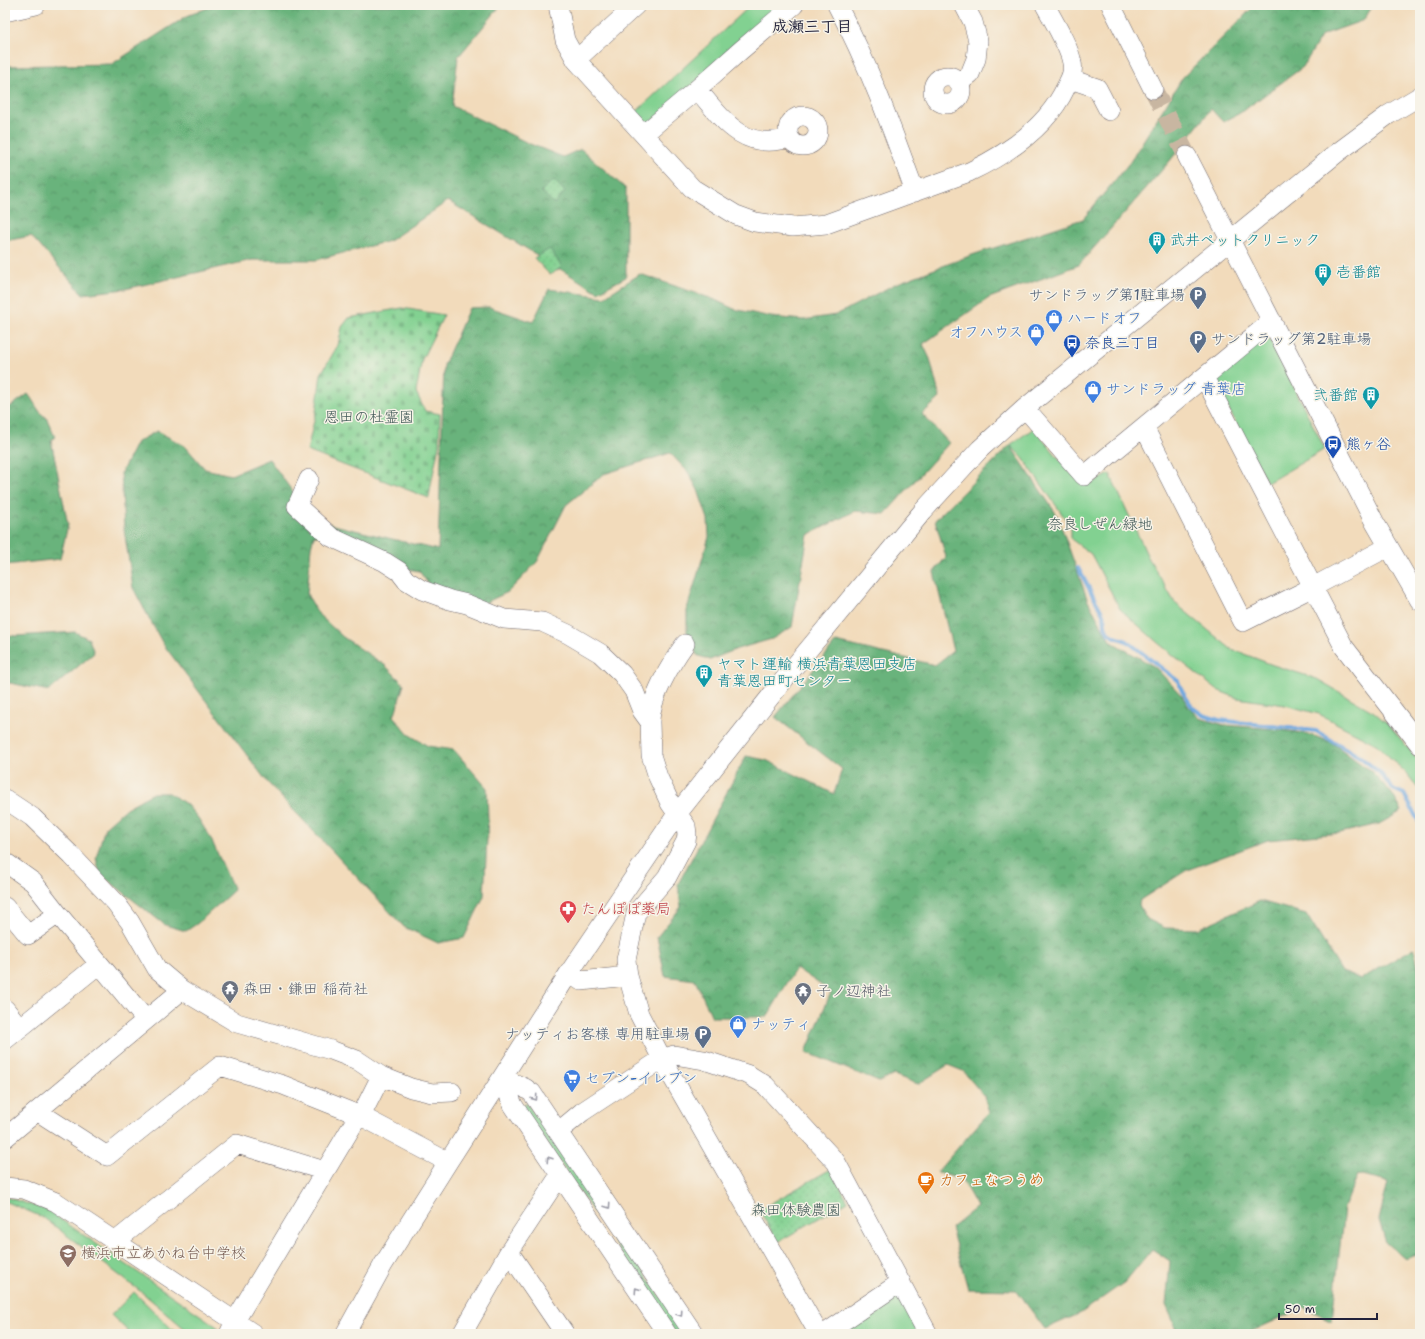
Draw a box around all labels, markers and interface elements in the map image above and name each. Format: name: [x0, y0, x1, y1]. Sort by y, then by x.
district label: 成瀬三丁目: [772, 16, 852, 37]
building icon: 武井ペットクリニック: [1147, 230, 1167, 255]
place label: 武井ペットクリニック: [1170, 230, 1320, 250]
building icon: 壱番館: [1313, 262, 1333, 287]
place label: 壱番館: [1336, 262, 1381, 282]
place label: サンドラッグ第1駐車場: [1029, 285, 1185, 305]
parking icon: サンドラッグ第1駐車場: [1188, 285, 1208, 310]
shop icon: ハードオフ: [1044, 308, 1064, 333]
place label: ハードオフ: [1067, 308, 1142, 328]
place label: オフハウス: [949, 322, 1023, 342]
shop icon: オフハウス: [1026, 322, 1046, 347]
parking icon: サンドラッグ第2駐車場: [1188, 329, 1208, 354]
place label: サンドラッグ第2駐車場: [1211, 329, 1372, 349]
bus stop icon: 奈良三丁目: [1062, 333, 1082, 358]
place label: 奈良三丁目: [1085, 333, 1160, 353]
shop icon: サンドラッグ 青葉店: [1083, 379, 1103, 404]
place label: サンドラッグ 青葉店: [1106, 379, 1246, 399]
place label: 弐番館: [1313, 385, 1358, 405]
building icon: 弐番館: [1361, 385, 1381, 410]
park label: 恩田の杜霊園: [324, 407, 414, 427]
bus stop icon: 熊ヶ谷: [1323, 434, 1343, 459]
place label: 熊ヶ谷: [1346, 434, 1391, 454]
park label: 奈良しぜん緑地: [1047, 514, 1153, 534]
place label: ヤマト運輸 横浜青葉恩田支店 青葉恩田町センター: [717, 654, 917, 691]
building icon: ヤマト運輸 横浜青葉恩田支店 青葉恩田町センター: [694, 663, 714, 688]
pharmacy icon: たんぽぽ薬局: [558, 899, 578, 924]
place label: たんぽぽ薬局: [581, 899, 671, 919]
temple icon: 森田・鎌田 稲荷社: [220, 979, 240, 1004]
place label: 森田・鎌田 稲荷社: [243, 979, 368, 999]
temple icon: 子ノ辺神社: [793, 981, 813, 1006]
place label: 子ノ辺神社: [816, 981, 891, 1001]
shop icon: ナッティ: [728, 1014, 748, 1039]
place label: ナッティ: [751, 1014, 811, 1034]
place label: ナッティお客様 専用駐車場: [505, 1024, 690, 1044]
parking icon: ナッティお客様 専用駐車場: [693, 1024, 713, 1049]
supermarket icon: セブン-イレブン: [562, 1068, 582, 1093]
place label: セブン-イレブン: [585, 1068, 697, 1088]
one-way arrow: [530, 1094, 538, 1101]
one-way arrow: [546, 1156, 554, 1163]
cafe icon: カフェなつうめ: [916, 1170, 936, 1195]
place label: カフェなつうめ: [939, 1170, 1044, 1190]
park label: 森田体験農園: [751, 1200, 841, 1220]
one-way arrow: [603, 1202, 611, 1209]
school or university icon: 横浜市立あかね台中学校: [58, 1243, 78, 1268]
place label: 横浜市立あかね台中学校: [81, 1243, 246, 1263]
one-way arrow: [634, 1287, 642, 1294]
scale bar: [1279, 1295, 1377, 1321]
text: 50 m: [1285, 1301, 1315, 1317]
one-way arrow: [675, 1310, 683, 1317]

